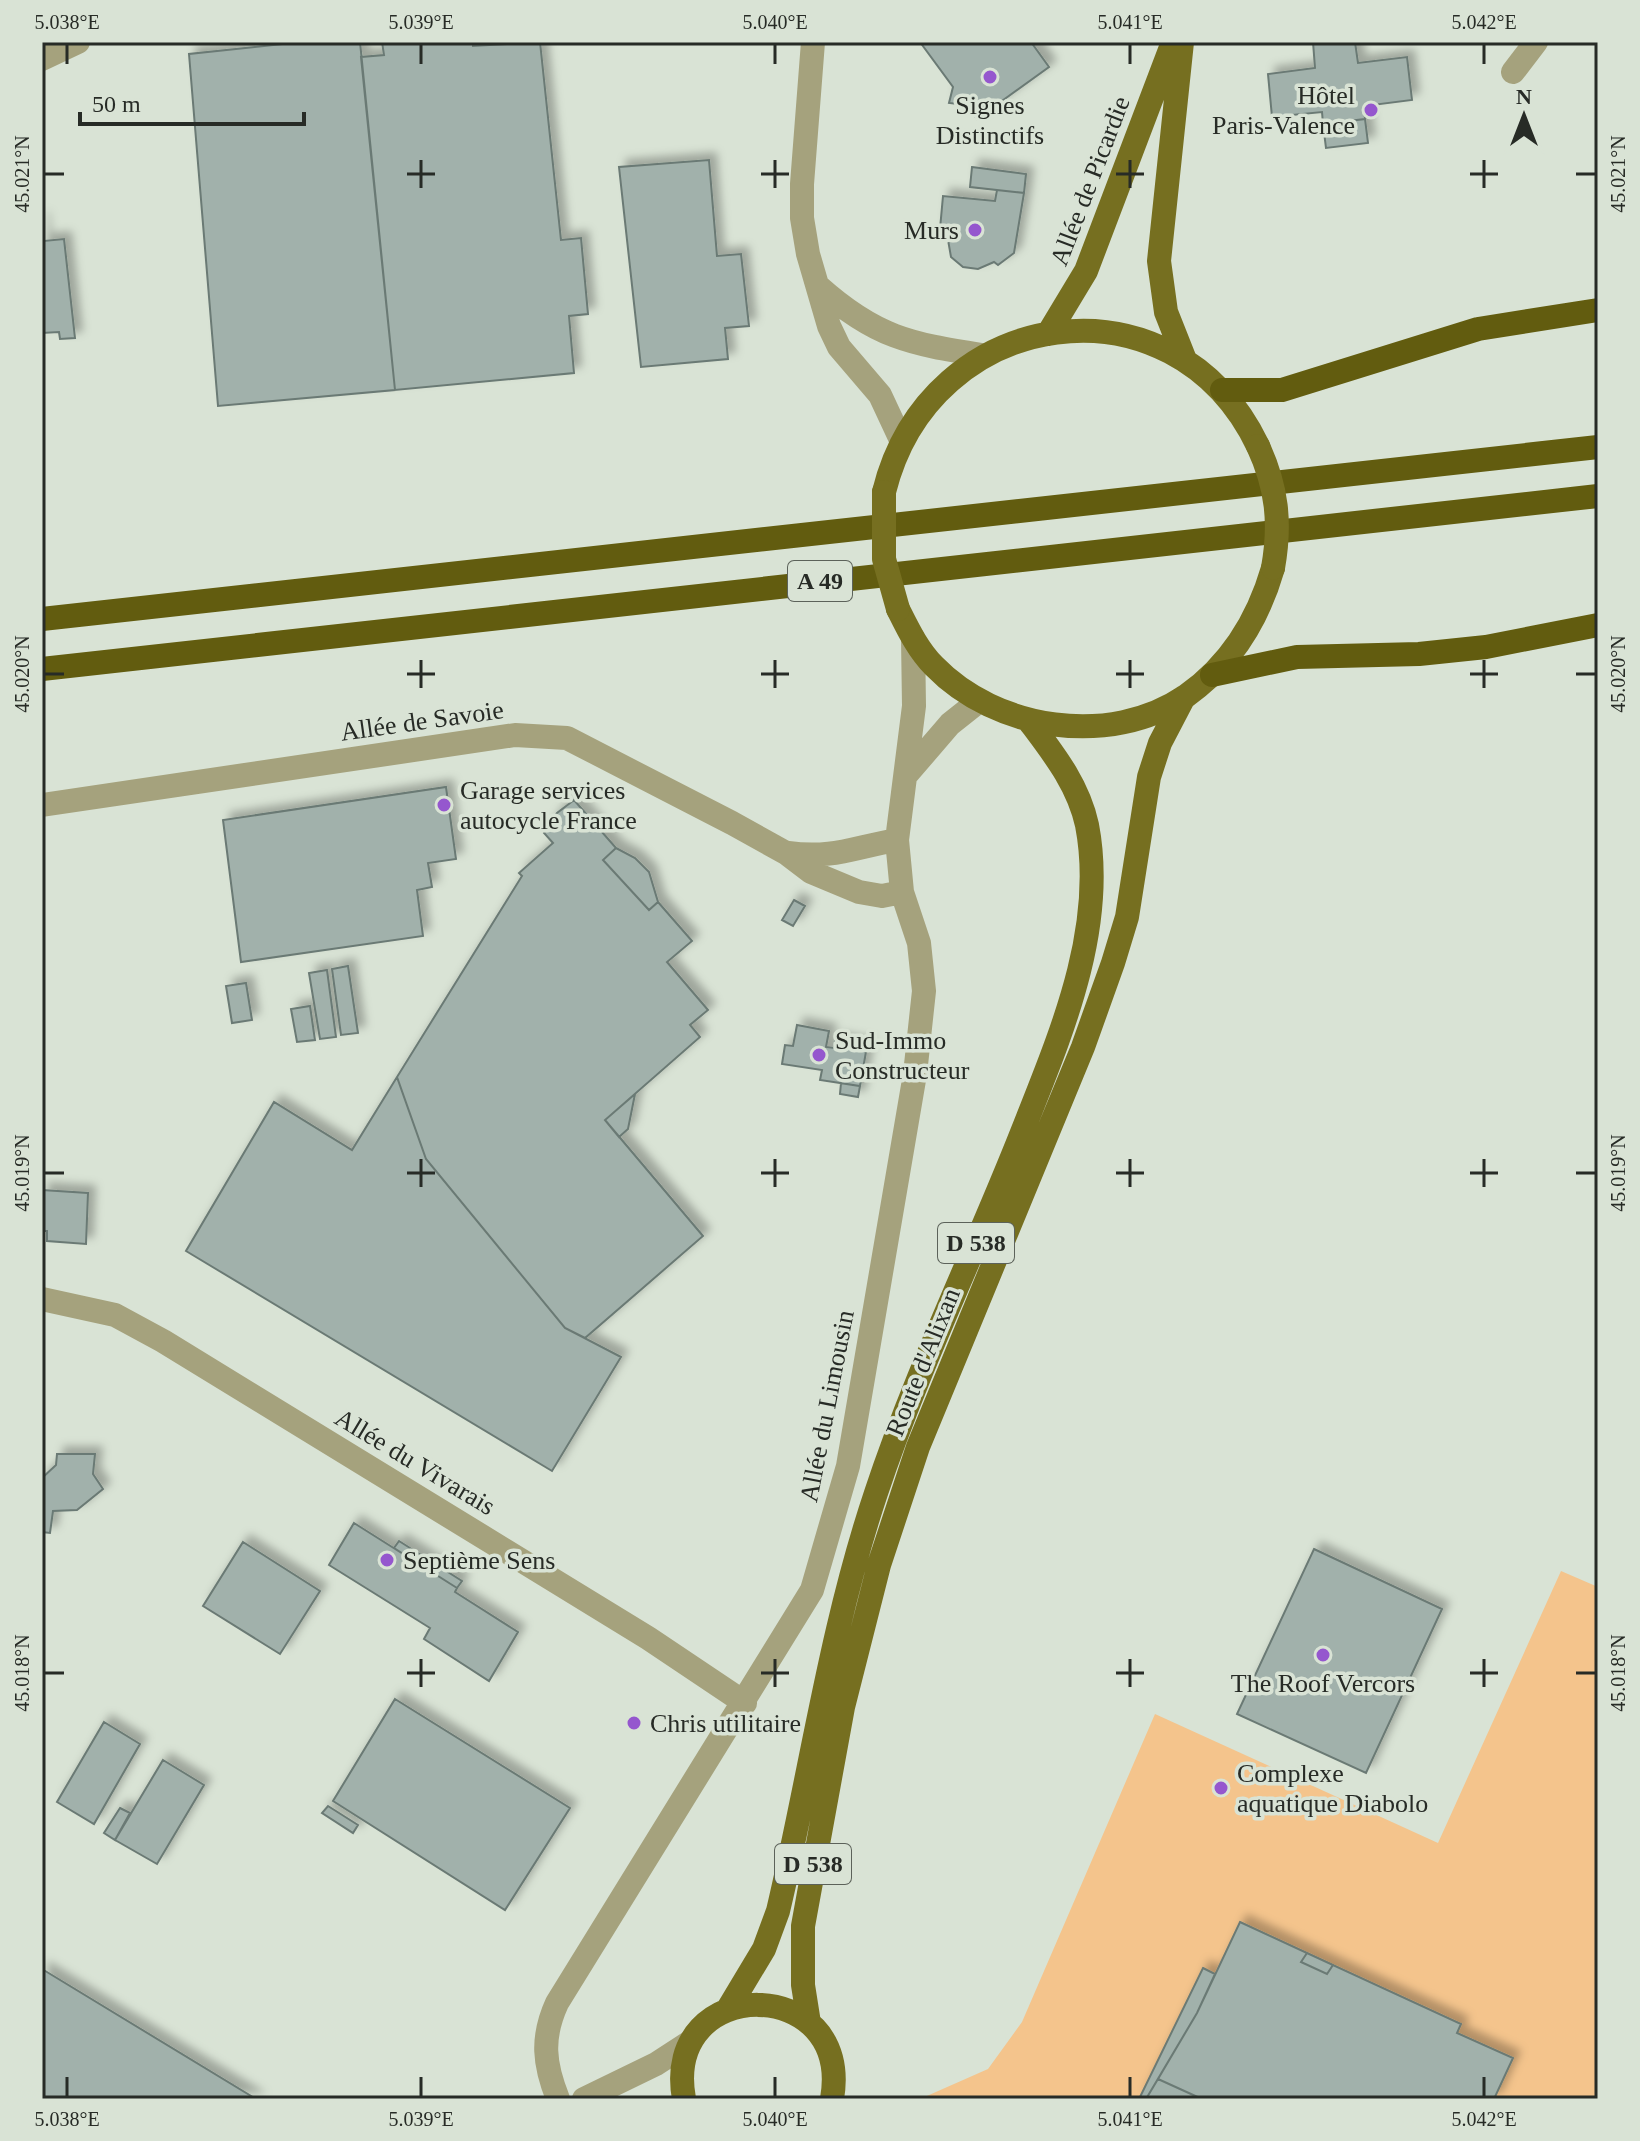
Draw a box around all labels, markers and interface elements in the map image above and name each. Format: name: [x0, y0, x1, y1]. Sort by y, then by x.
text: 5.038°E: [34, 11, 100, 33]
text: 5.039°E: [388, 11, 454, 33]
text: 5.040°E: [742, 11, 808, 33]
text: 5.041°E: [1097, 11, 1163, 33]
text: 5.042°E: [1451, 11, 1517, 33]
marker: Signes Distinctifs: [981, 68, 999, 86]
scale bar: [80, 76, 304, 126]
north arrow: [1484, 76, 1564, 156]
place label: Hôtel Paris-Valence: [1212, 81, 1355, 140]
text: N: [1516, 84, 1532, 109]
text: 50 m: [92, 91, 141, 117]
place label: Signes Distinctifs: [936, 91, 1044, 150]
street label: Allée de Picardie: [1044, 92, 1136, 270]
marker: Hôtel Paris-Valence: [1362, 101, 1380, 119]
text: 45.021°N: [11, 135, 33, 213]
text: 45.021°N: [1607, 135, 1629, 213]
place label: Murs: [904, 216, 959, 245]
marker: Murs: [966, 221, 984, 239]
road number: A 49: [788, 561, 852, 601]
text: 45.020°N: [11, 635, 33, 713]
text: 45.020°N: [1607, 635, 1629, 713]
street label: Allée de Savoie: [338, 695, 506, 747]
place label: Garage services autocycle France: [460, 776, 637, 835]
marker: Garage services autocycle France: [435, 796, 453, 814]
place label: Sud-Immo Constructeur: [835, 1026, 970, 1085]
marker: Sud-Immo Constructeur: [810, 1046, 828, 1064]
text: 45.019°N: [11, 1134, 33, 1212]
text: 45.019°N: [1607, 1134, 1629, 1212]
road number: D 538: [938, 1223, 1014, 1263]
street label: Route d'Alixan: [880, 1284, 966, 1440]
street label: Allée du Limousin: [794, 1308, 860, 1504]
street label: Allée du Vivarais: [330, 1403, 500, 1521]
place label: Septième Sens: [403, 1546, 555, 1575]
marker: Septième Sens: [378, 1551, 396, 1569]
text: 45.018°N: [11, 1634, 33, 1712]
text: 45.018°N: [1607, 1634, 1629, 1712]
marker: The Roof Vercors: [1314, 1646, 1332, 1664]
place label: The Roof Vercors: [1231, 1669, 1415, 1698]
place label: Chris utilitaire: [650, 1709, 801, 1738]
marker: Chris utilitaire: [625, 1714, 643, 1732]
place label: Complexe aquatique Diabolo: [1237, 1759, 1428, 1818]
marker: Complexe aquatique Diabolo: [1212, 1779, 1230, 1797]
road number: D 538: [775, 1844, 851, 1884]
text: 5.038°E: [34, 2108, 100, 2130]
text: 5.039°E: [388, 2108, 454, 2130]
text: 5.040°E: [742, 2108, 808, 2130]
text: 5.041°E: [1097, 2108, 1163, 2130]
text: 5.042°E: [1451, 2108, 1517, 2130]

